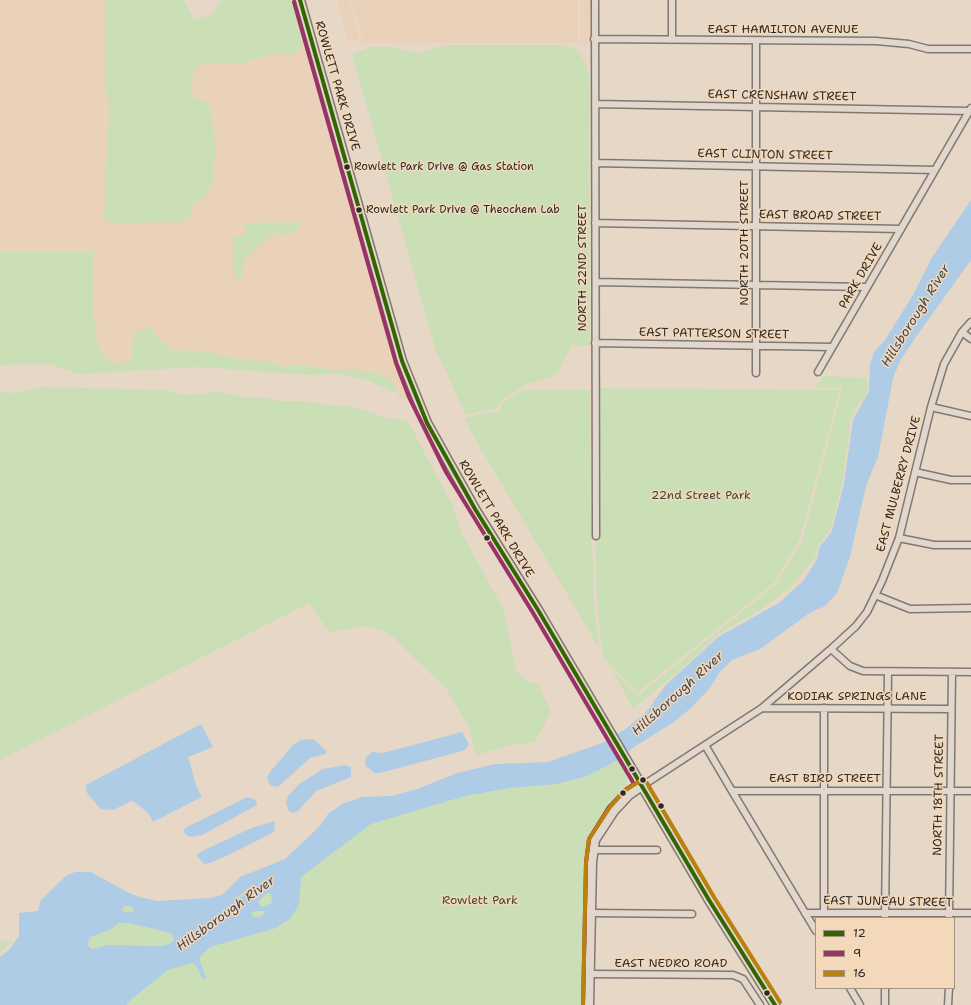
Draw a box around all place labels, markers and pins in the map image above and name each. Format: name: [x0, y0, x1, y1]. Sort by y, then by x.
place label: Rowlett Park Drive @ Gas Station: [354, 160, 534, 174]
marker: Rowlett Park Drive @ Gas Station: [342, 162, 352, 172]
place label: Rowlett Park Drive @ Theochem Lab: [366, 203, 560, 217]
marker: Rowlett Park Drive @ Theochem Lab: [354, 205, 364, 215]
unlabelled marker: [482, 533, 492, 543]
unlabelled marker: [627, 764, 637, 774]
unlabelled marker: [638, 775, 648, 785]
unlabelled marker: [618, 788, 628, 798]
unlabelled marker: [656, 801, 666, 811]
unlabelled marker: [762, 988, 772, 998]

